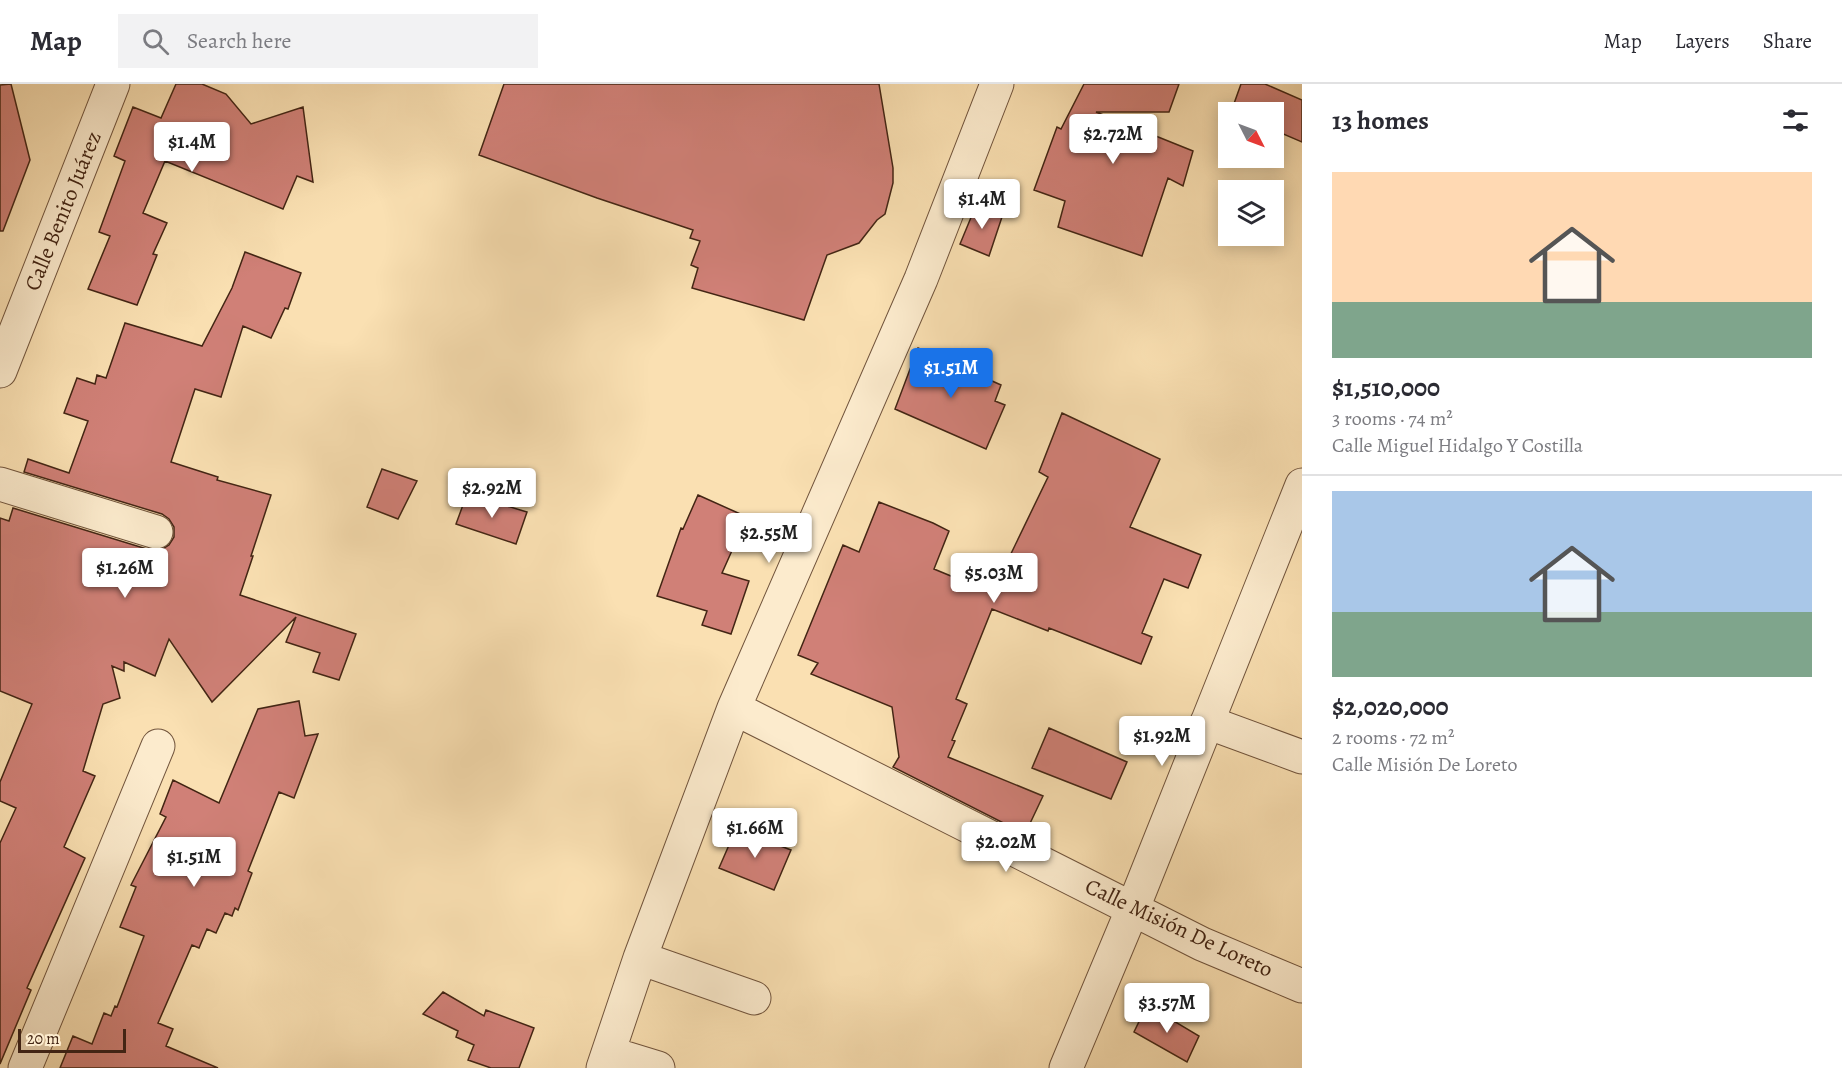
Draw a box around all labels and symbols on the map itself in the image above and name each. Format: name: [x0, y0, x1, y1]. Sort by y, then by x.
north arrow: [1218, 102, 1284, 168]
pin: $2.72M: [1064, 114, 1162, 165]
pin: $1.4M: [150, 122, 234, 173]
street label: Calle Benito Juárez: [17, 127, 109, 295]
pin: $1.4M: [940, 179, 1024, 230]
pin: $1.51M: [902, 348, 1000, 399]
pin: $2.92M: [443, 468, 541, 519]
pin: $2.55M: [720, 513, 818, 564]
pin: $1.26M: [76, 548, 174, 599]
pin: $5.03M: [945, 553, 1043, 604]
pin: $1.92M: [1113, 716, 1211, 767]
pin: $1.66M: [706, 808, 804, 859]
pin: $2.02M: [957, 822, 1055, 873]
pin: $1.51M: [145, 837, 243, 888]
street label: Calle Misión De Loreto: [1080, 871, 1278, 985]
pin: $3.57M: [1118, 983, 1216, 1034]
scale bar: [18, 1026, 126, 1054]

